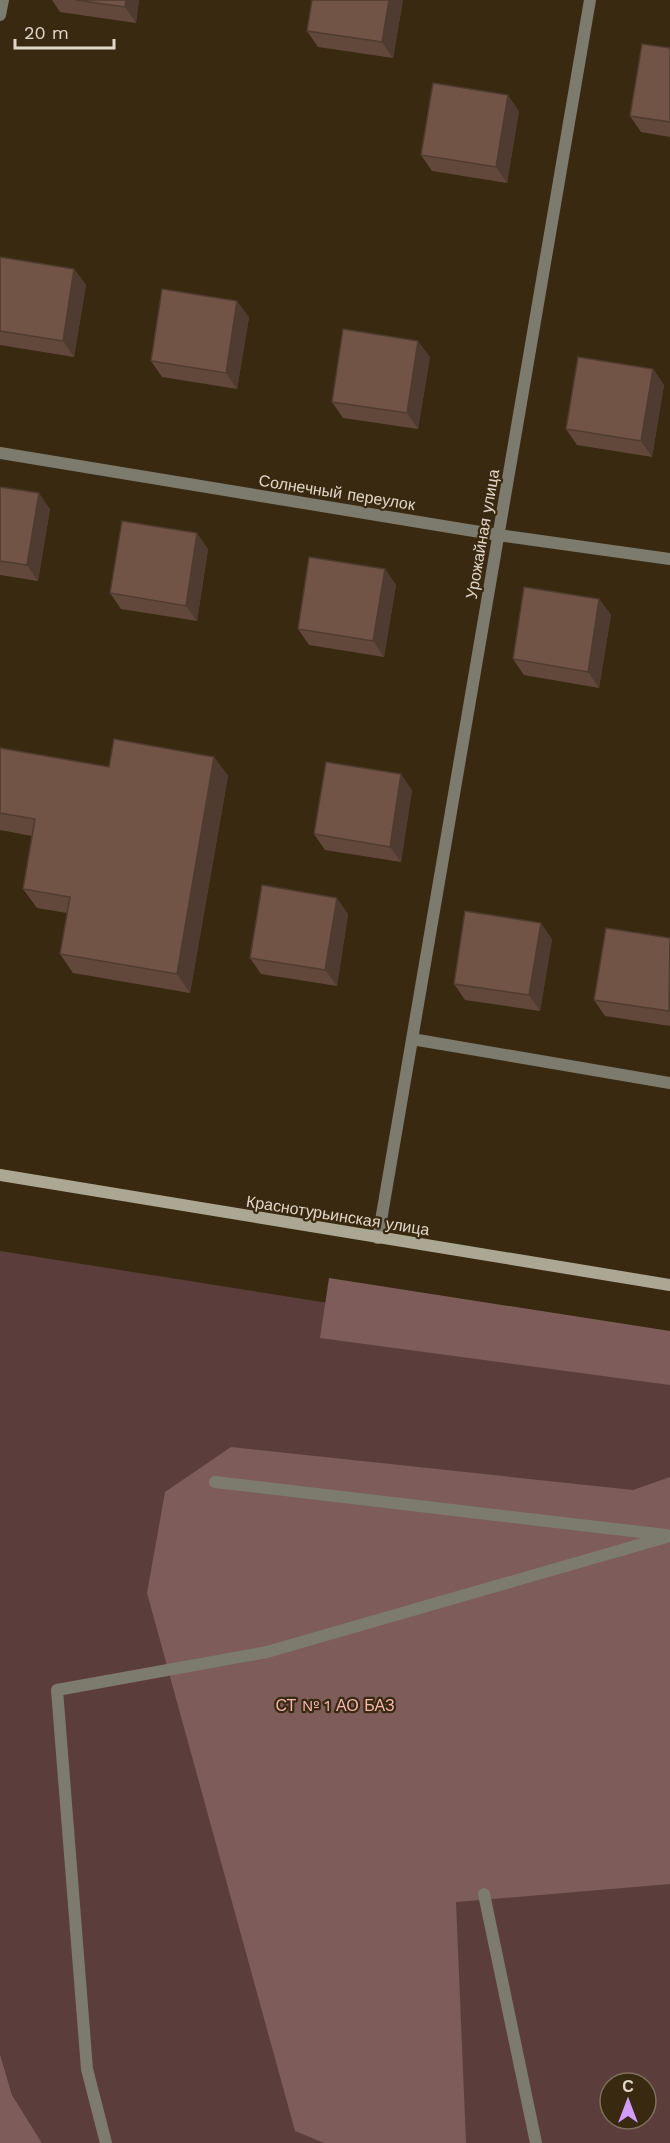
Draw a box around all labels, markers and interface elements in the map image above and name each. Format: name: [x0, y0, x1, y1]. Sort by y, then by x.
scale bar: [15, 12, 114, 50]
text: 20 m: [24, 22, 69, 43]
street label: Урожайная улица: [462, 468, 503, 600]
street label: Солнечный переулок: [257, 471, 417, 514]
street label: Краснотурьинская улица: [245, 1192, 431, 1239]
park label: СТ № 1 АО БАЗ: [275, 1696, 395, 1715]
north arrow: [598, 2071, 658, 2131]
text: С: [622, 2077, 634, 2096]

